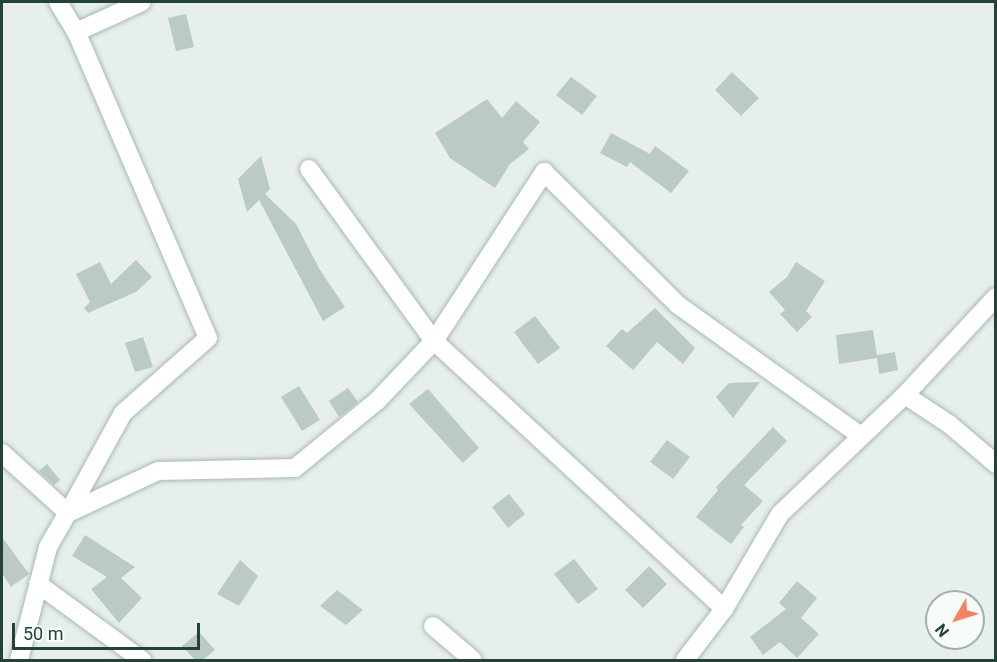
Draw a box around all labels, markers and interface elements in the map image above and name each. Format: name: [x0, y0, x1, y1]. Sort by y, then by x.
north arrow: [925, 590, 985, 650]
scale bar: [15, 611, 202, 649]
text: N: [931, 620, 953, 641]
text: 50 m: [23, 623, 63, 644]

